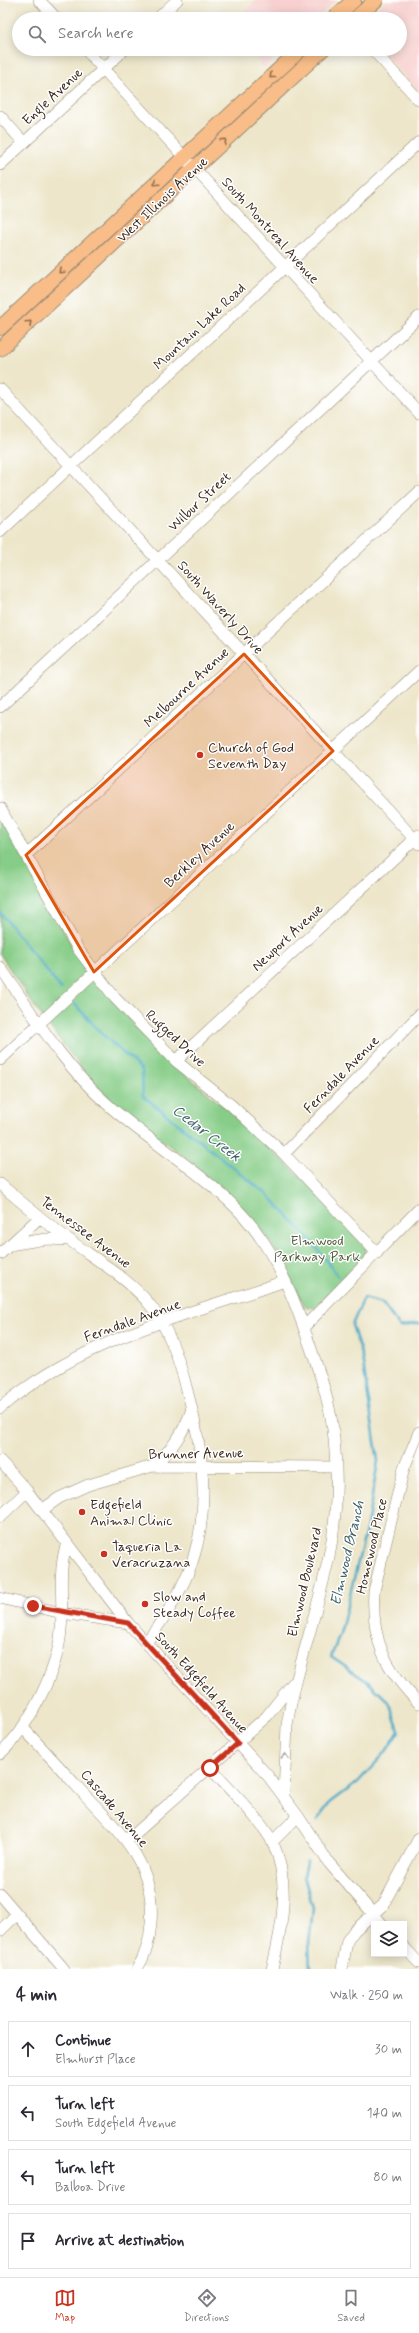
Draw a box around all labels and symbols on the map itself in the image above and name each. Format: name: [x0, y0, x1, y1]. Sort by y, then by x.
street label: Engle Avenue: [19, 64, 89, 131]
one-way arrow: [269, 71, 277, 78]
one-way arrow: [219, 139, 227, 146]
street label: West Illinois Avenue: [113, 153, 212, 247]
street label: South Montreal Avenue: [218, 174, 323, 288]
one-way arrow: [153, 178, 161, 186]
one-way arrow: [58, 267, 66, 274]
street label: Mountain Lake Road: [150, 279, 250, 374]
one-way arrow: [24, 321, 31, 328]
street label: Wilbur Street: [164, 468, 235, 535]
street label: South Waverly Drive: [173, 557, 267, 658]
street label: Melbourne Avenue: [140, 644, 233, 732]
place label: Church of God Seventh Day: [208, 739, 294, 773]
marker: Church of God Seventh Day: [195, 750, 205, 760]
street label: Berkley Avenue: [161, 817, 239, 892]
street label: Newport Avenue: [248, 900, 328, 976]
street label: Rugged Drive: [140, 1006, 209, 1073]
street label: Ferndale Avenue: [300, 1032, 384, 1117]
water label: Cedar Creek: [168, 1101, 245, 1167]
street label: Tennessee Avenue: [36, 1193, 134, 1273]
park label: Elmwood Parkway Park: [274, 1232, 360, 1266]
street label: Ferndale Avenue: [82, 1295, 183, 1347]
street label: Brunner Avenue: [148, 1444, 244, 1464]
place label: Edgefield Animal Clinic: [90, 1496, 173, 1530]
street label: Homewood Place: [352, 1497, 392, 1596]
water label: Elmwood Branch: [326, 1498, 370, 1608]
marker: Edgefield Animal Clinic: [77, 1507, 87, 1517]
street label: Elmwood Boulevard: [284, 1526, 326, 1639]
place label: Taqueria La Veracruzana: [112, 1538, 191, 1572]
marker: Taqueria La Veracruzana: [99, 1549, 109, 1559]
place label: Slow and Steady Coffee: [153, 1588, 236, 1622]
route end: [24, 1597, 42, 1615]
marker: Slow and Steady Coffee: [140, 1599, 150, 1609]
street label: South Edgefield Avenue: [149, 1628, 252, 1739]
one-way arrow: [281, 1753, 289, 1759]
route start: [201, 1759, 219, 1777]
street label: Cascade Avenue: [76, 1766, 152, 1851]

